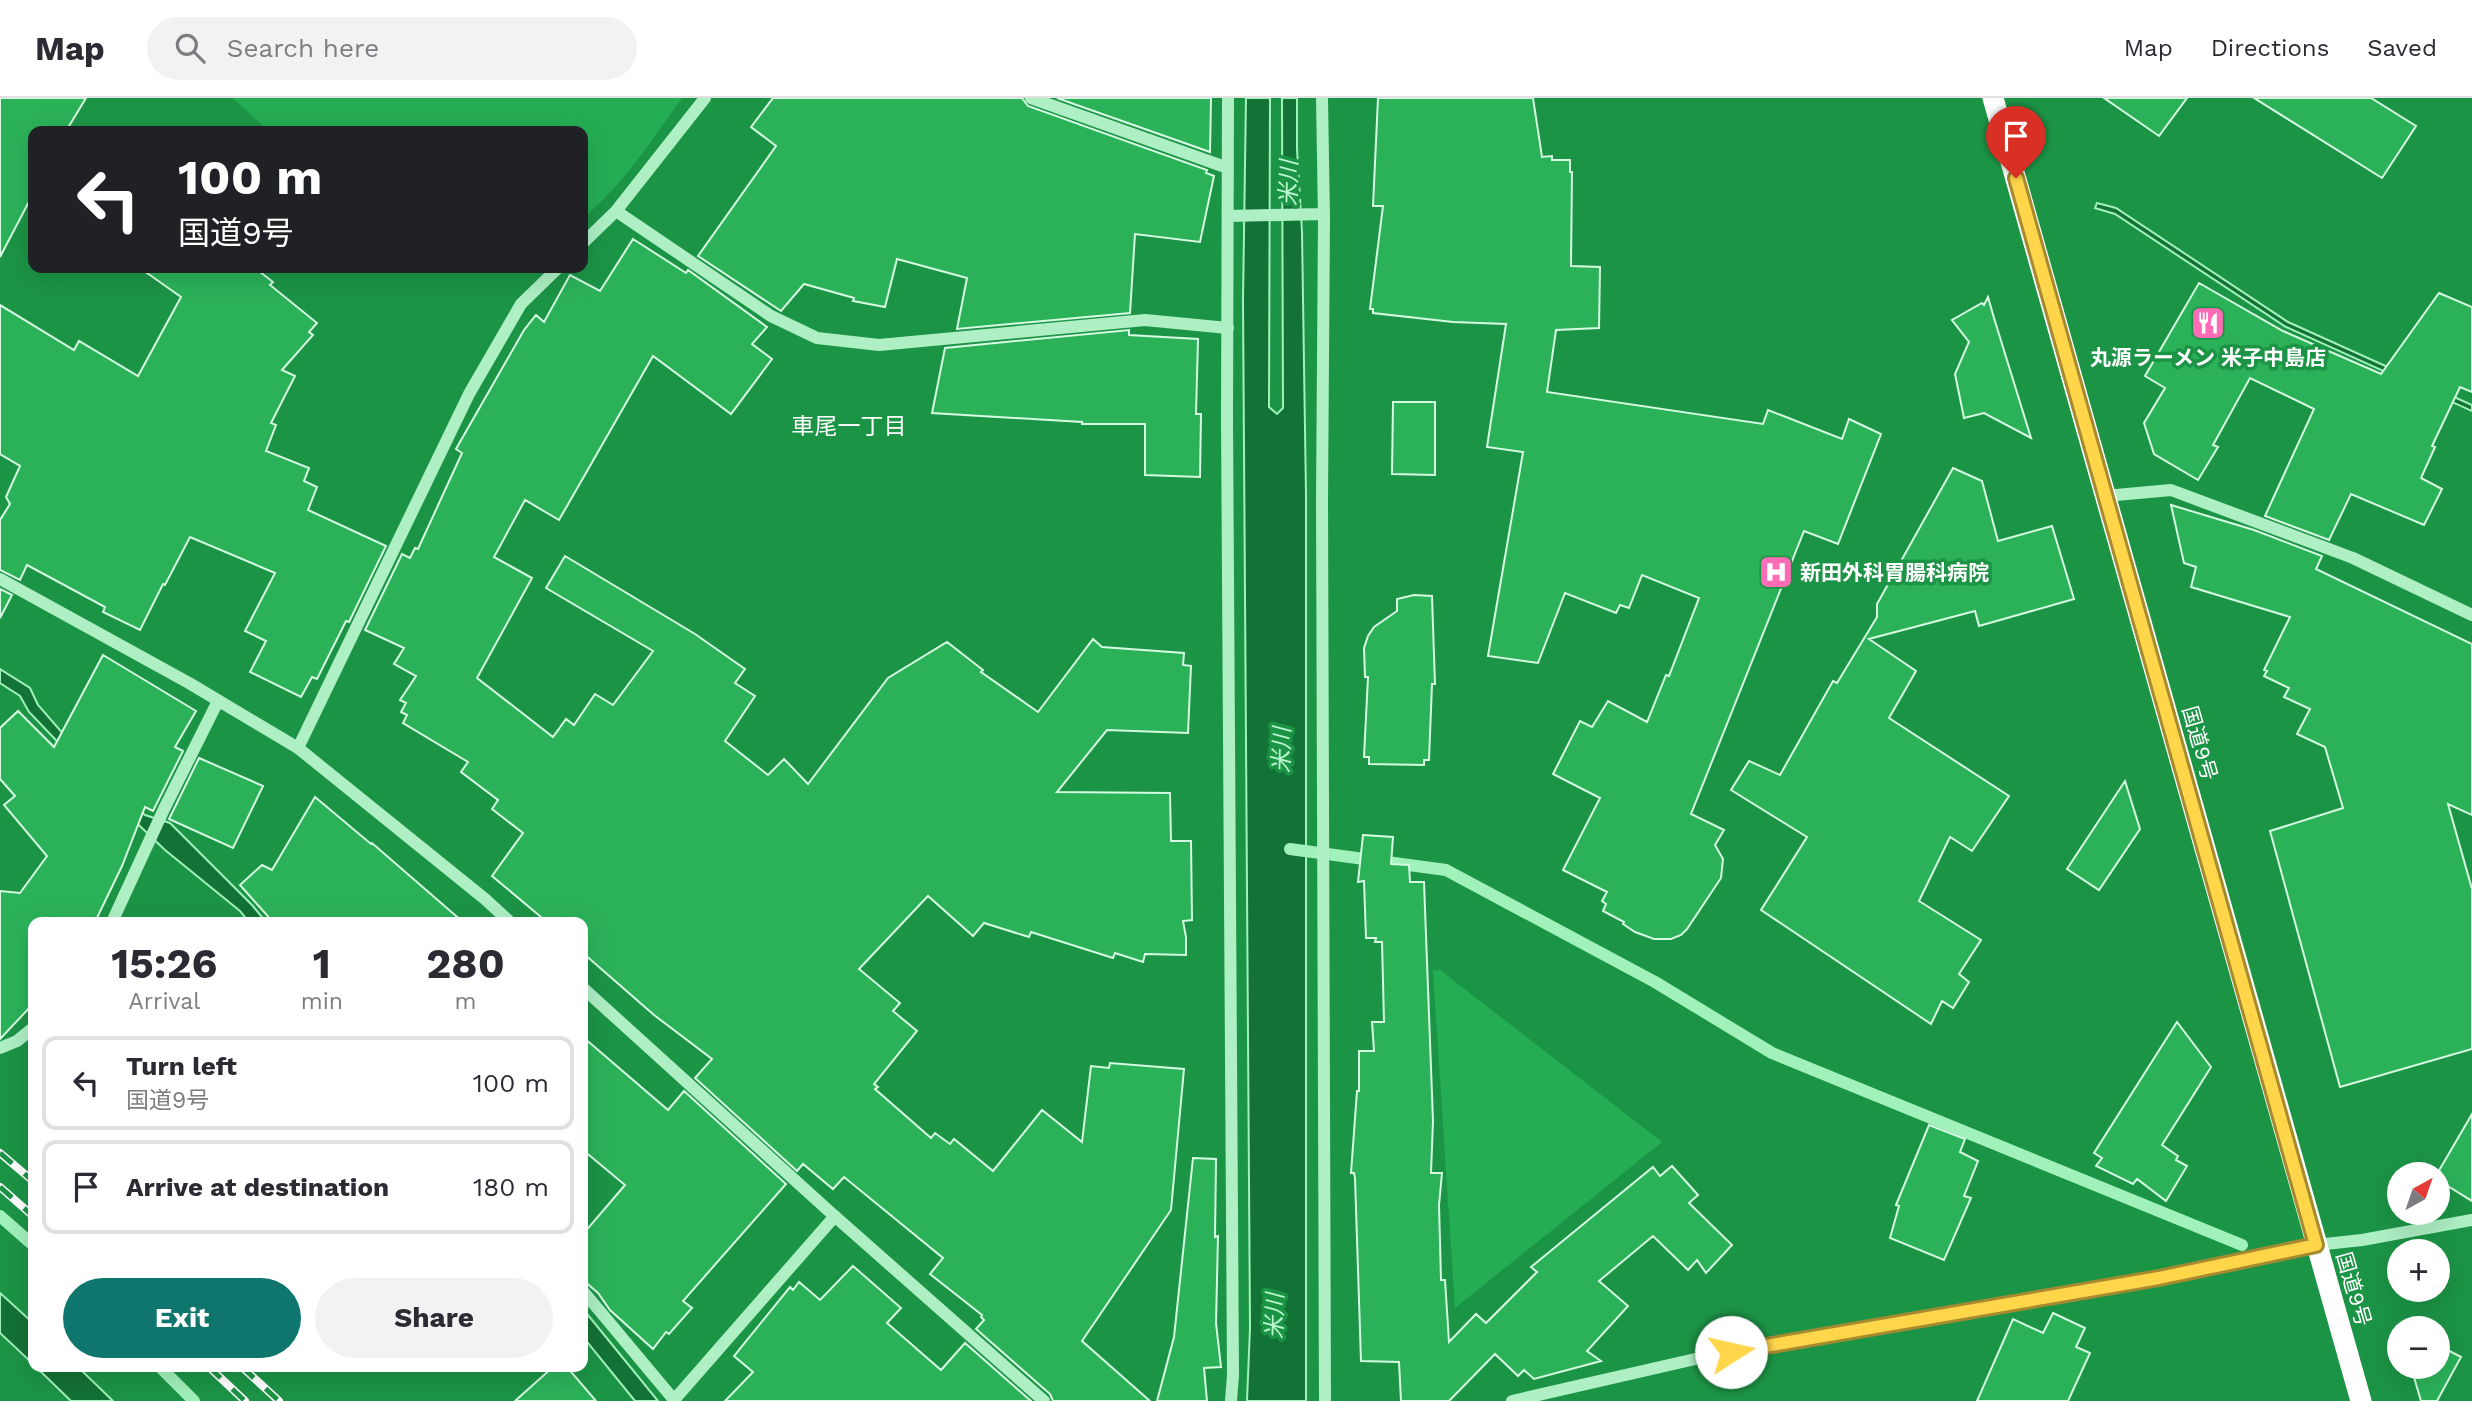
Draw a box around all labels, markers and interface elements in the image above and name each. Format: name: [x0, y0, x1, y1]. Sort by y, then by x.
search box: [147, 17, 637, 80]
text: Map: [35, 29, 105, 68]
icon: search: [171, 29, 209, 67]
text: Search here: [227, 33, 379, 63]
text: Map: [2124, 34, 2173, 62]
text: Directions: [2211, 34, 2329, 62]
text: Saved: [2367, 34, 2437, 62]
pin: [1986, 106, 2046, 178]
icon: arrive: [1997, 117, 2035, 155]
text: 100 m: [178, 148, 322, 206]
icon: left: [63, 154, 154, 245]
water label: 米川: [1275, 157, 1303, 206]
text: 国道9号: [178, 214, 294, 252]
restaurant icon: 丸源ラーメン 米子中島店: [2189, 304, 2227, 342]
place label: 丸源ラーメン 米子中島店: [2090, 345, 2326, 370]
district label: 車尾一丁目: [792, 413, 907, 440]
hospital icon: 新田外科胃腸科病院: [1757, 553, 1795, 591]
place label: 新田外科胃腸科病院: [1800, 560, 1989, 585]
street label: 国道9号: [2178, 703, 2222, 783]
water label: 米川: [1268, 724, 1296, 773]
text: 15:26: [111, 939, 217, 988]
text: 1: [313, 939, 331, 988]
text: 280: [426, 939, 505, 988]
text: Arrival: [128, 988, 200, 1015]
text: min: [301, 988, 343, 1015]
text: m: [455, 988, 476, 1015]
text: Turn left: [126, 1051, 237, 1081]
icon: left: [67, 1064, 105, 1102]
text: 100 m: [473, 1068, 549, 1098]
text: 国道9号: [126, 1087, 209, 1114]
north arrow: [2387, 1162, 2450, 1225]
map controls: [2387, 1162, 2450, 1379]
icon: arrive: [67, 1168, 105, 1206]
text: Arrive at destination: [126, 1172, 389, 1202]
text: 180 m: [473, 1172, 549, 1202]
button: +: [2387, 1239, 2450, 1302]
street label: 国道9号: [2332, 1249, 2376, 1329]
button: Exit: [63, 1278, 301, 1358]
button: Share: [315, 1278, 553, 1358]
water label: 米川: [1261, 1290, 1289, 1339]
position arrow: [1694, 1315, 1768, 1389]
button: −: [2387, 1316, 2450, 1379]

